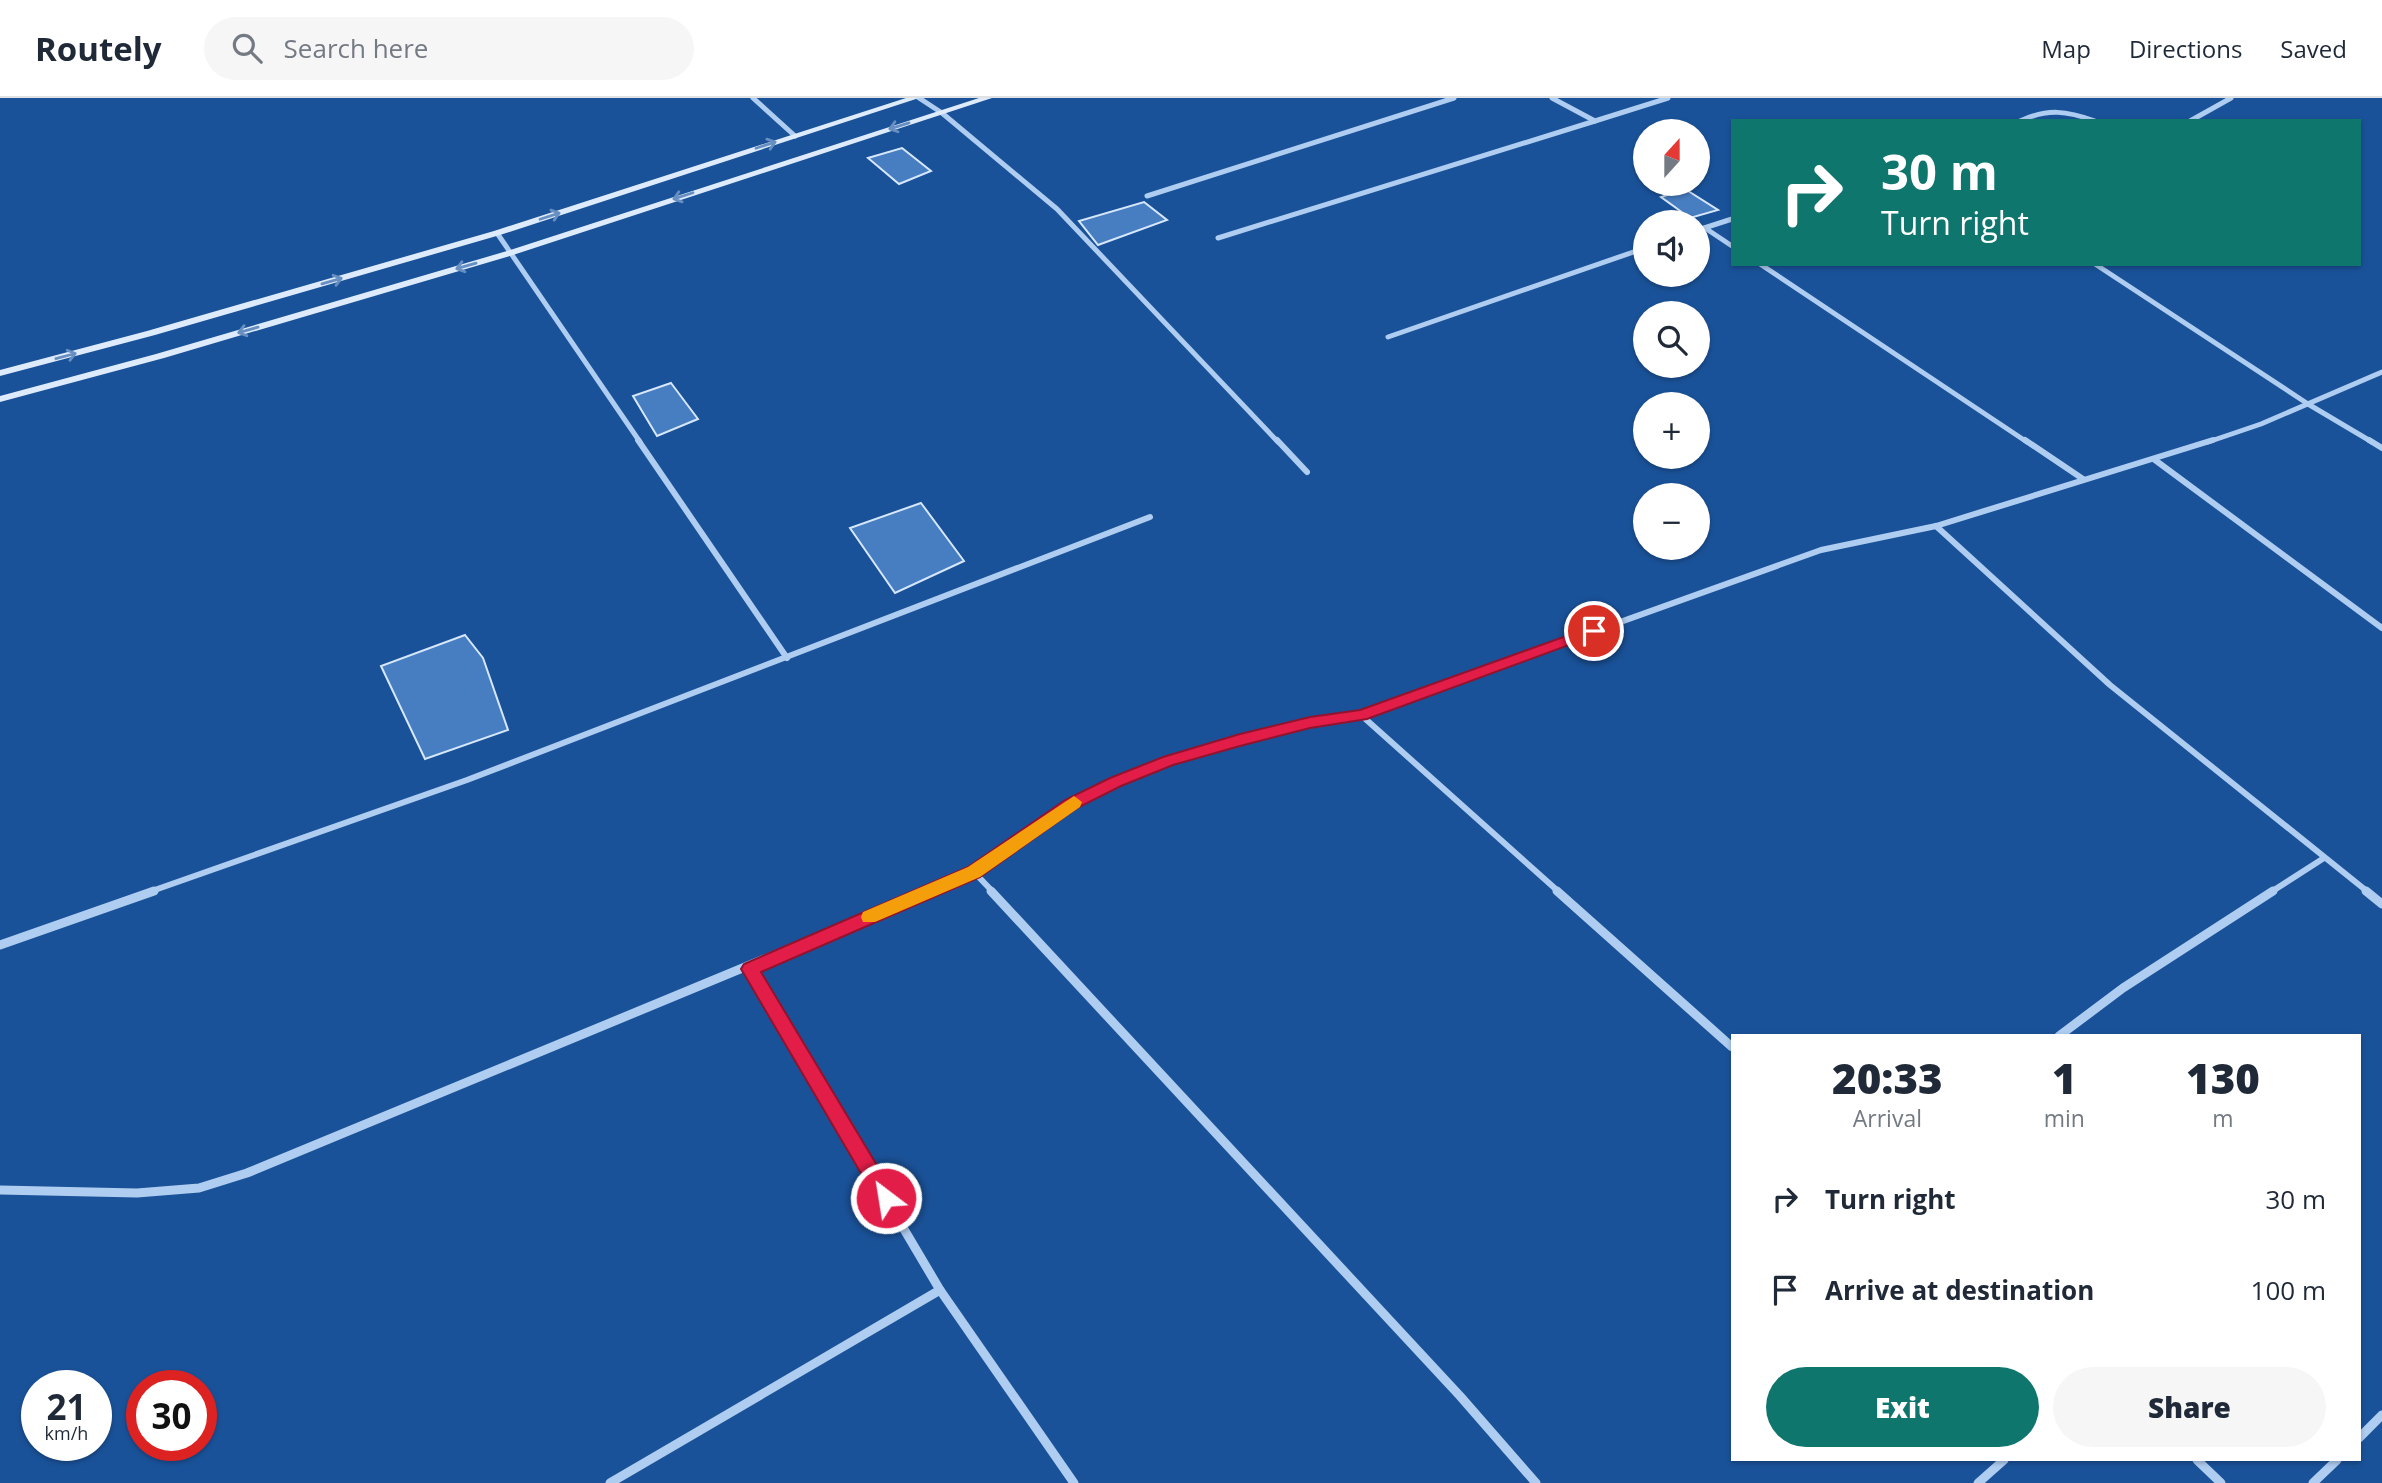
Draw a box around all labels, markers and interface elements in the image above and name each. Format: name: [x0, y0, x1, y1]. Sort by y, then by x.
search box: [204, 17, 694, 80]
text: Routely: [35, 26, 162, 71]
icon: search: [228, 29, 266, 67]
text: Search here: [284, 30, 428, 66]
text: Map: [2041, 32, 2091, 65]
text: Directions: [2129, 32, 2242, 65]
text: Saved: [2280, 32, 2347, 65]
north arrow: [1633, 119, 1710, 196]
map controls: [1633, 119, 1710, 560]
one-way arrow: [889, 121, 911, 134]
one-way arrow: [755, 138, 777, 151]
text: 30 m: [1881, 138, 1998, 204]
icon: right: [1766, 147, 1857, 238]
one-way arrow: [672, 191, 694, 203]
text: Turn right: [1881, 201, 2029, 244]
one-way arrow: [539, 209, 561, 221]
button: sound: [1633, 210, 1710, 287]
one-way arrow: [456, 260, 478, 273]
one-way arrow: [320, 274, 343, 287]
button: search: [1633, 301, 1710, 378]
one-way arrow: [237, 325, 259, 338]
one-way arrow: [54, 349, 77, 362]
button: +: [1633, 392, 1710, 469]
button: −: [1633, 483, 1710, 560]
pin: [1564, 601, 1624, 661]
icon: arrive: [1575, 612, 1613, 650]
text: 20:33: [1832, 1049, 1943, 1106]
text: 1: [2052, 1049, 2077, 1106]
text: 130: [2186, 1049, 2260, 1106]
text: Arrival: [1853, 1102, 1922, 1134]
text: min: [2044, 1102, 2085, 1134]
text: m: [2212, 1102, 2234, 1134]
position arrow: [849, 1161, 923, 1235]
icon: right: [1766, 1180, 1804, 1218]
text: Turn right: [1825, 1181, 1956, 1217]
text: 30 m: [2265, 1181, 2326, 1217]
icon: arrive: [1766, 1271, 1804, 1309]
text: Arrive at destination: [1825, 1272, 2094, 1308]
text: 100 m: [2251, 1272, 2326, 1308]
button: Exit: [1766, 1367, 2039, 1447]
button: Share: [2053, 1367, 2326, 1447]
speed limit sign: 30: [126, 1370, 217, 1461]
text: 21: [46, 1383, 87, 1430]
text: km/h: [45, 1421, 88, 1445]

